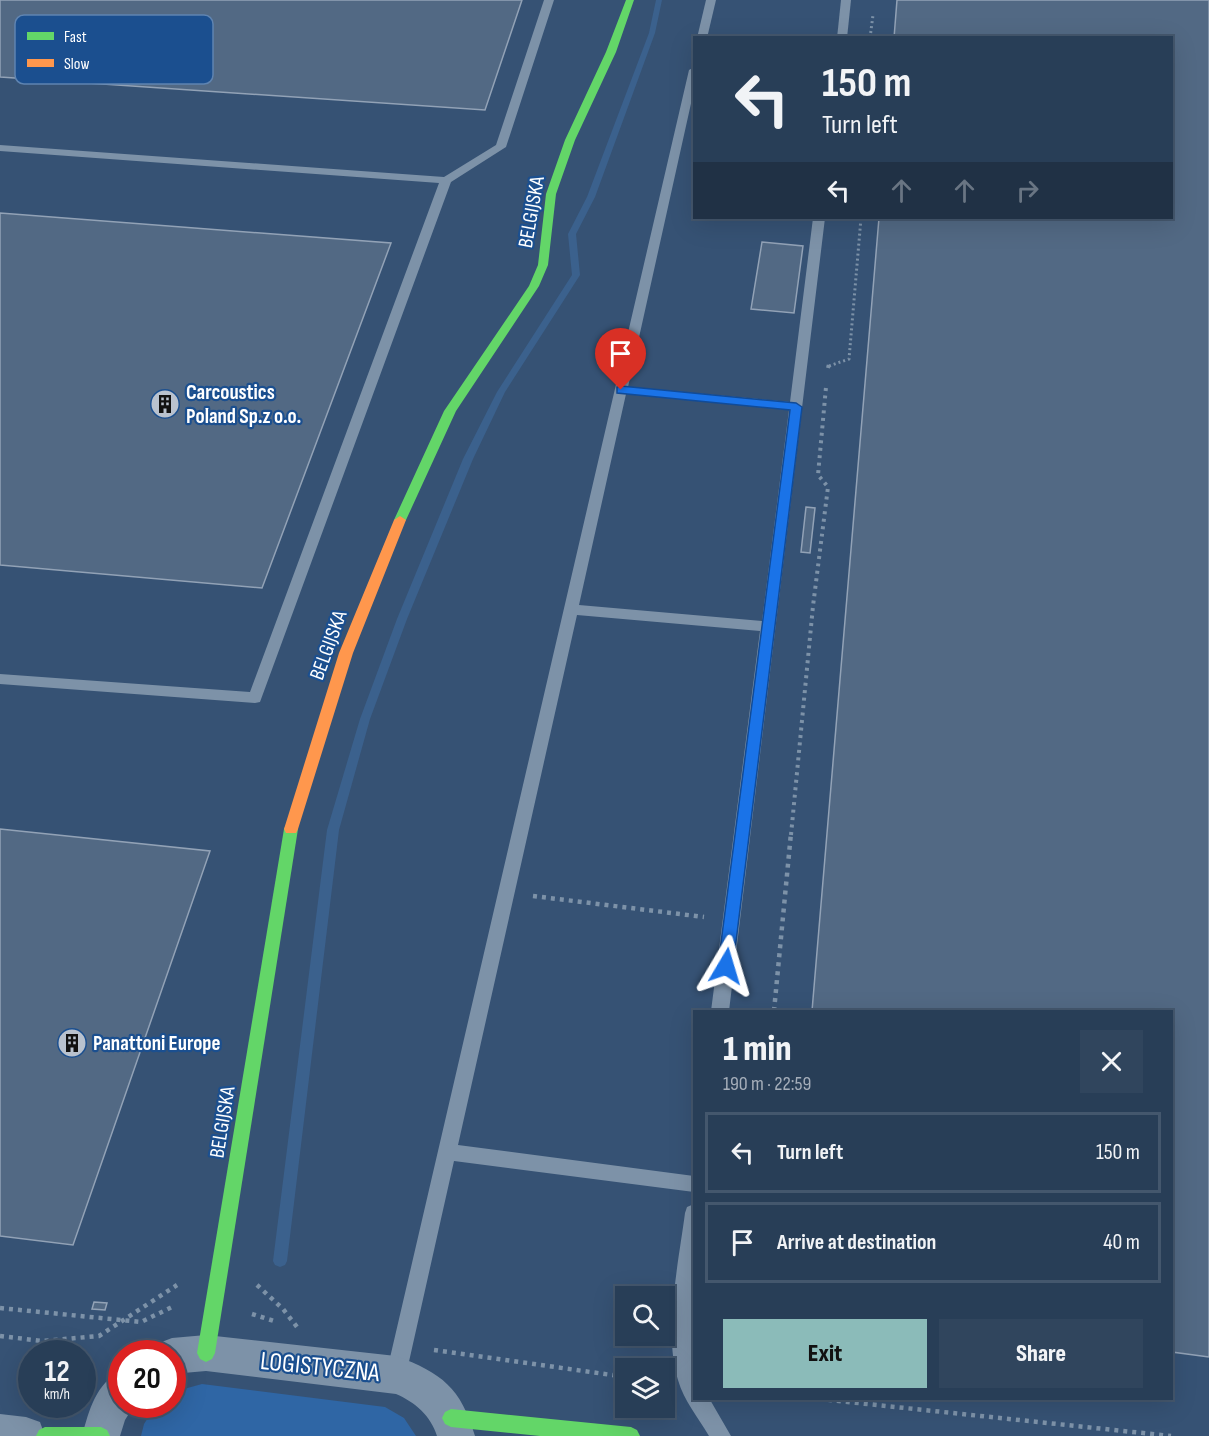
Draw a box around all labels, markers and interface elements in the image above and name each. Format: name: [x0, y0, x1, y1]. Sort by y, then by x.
legend: [15, 15, 213, 84]
text: Fast: [64, 28, 87, 47]
text: Slow: [64, 55, 89, 74]
text: 150 m: [822, 58, 911, 109]
icon: left: [723, 60, 801, 138]
text: Turn left: [822, 109, 898, 141]
street label: BELGIJSKA: [513, 173, 550, 250]
icon: left: [822, 174, 855, 207]
icon: ahead: [885, 174, 918, 207]
icon: ahead: [948, 174, 981, 207]
icon: right: [1011, 174, 1044, 207]
pin: [595, 328, 646, 390]
icon: arrive: [604, 337, 637, 370]
place label: Carcoustics Poland Sp.z o.o.: [186, 380, 301, 429]
building icon: Carcoustics Poland Sp.z o.o.: [149, 388, 181, 420]
street label: BELGIJSKA: [304, 606, 353, 683]
position arrow: [694, 934, 758, 998]
building icon: Panattoni Europe: [56, 1027, 88, 1059]
text: 1 min: [723, 1028, 791, 1071]
button: close: [1080, 1030, 1143, 1093]
place label: Panattoni Europe: [93, 1031, 220, 1056]
text: 190 m · 22:59: [723, 1072, 811, 1096]
street label: BELGIJSKA: [205, 1084, 241, 1160]
icon: left: [726, 1136, 759, 1169]
text: Turn left: [777, 1139, 843, 1166]
text: 150 m: [1096, 1139, 1140, 1166]
icon: arrive: [726, 1226, 759, 1259]
text: Arrive at destination: [777, 1229, 936, 1256]
text: 40 m: [1103, 1229, 1140, 1256]
map controls: [615, 1286, 675, 1418]
button: search: [615, 1286, 675, 1346]
button: Exit: [723, 1319, 927, 1388]
button: Share: [939, 1319, 1143, 1388]
speed limit sign: 20: [108, 1340, 186, 1418]
street label: LOGISTYCZNA: [259, 1346, 382, 1389]
text: 12: [44, 1354, 70, 1390]
button: layers: [615, 1358, 675, 1418]
text: km/h: [44, 1385, 70, 1404]

